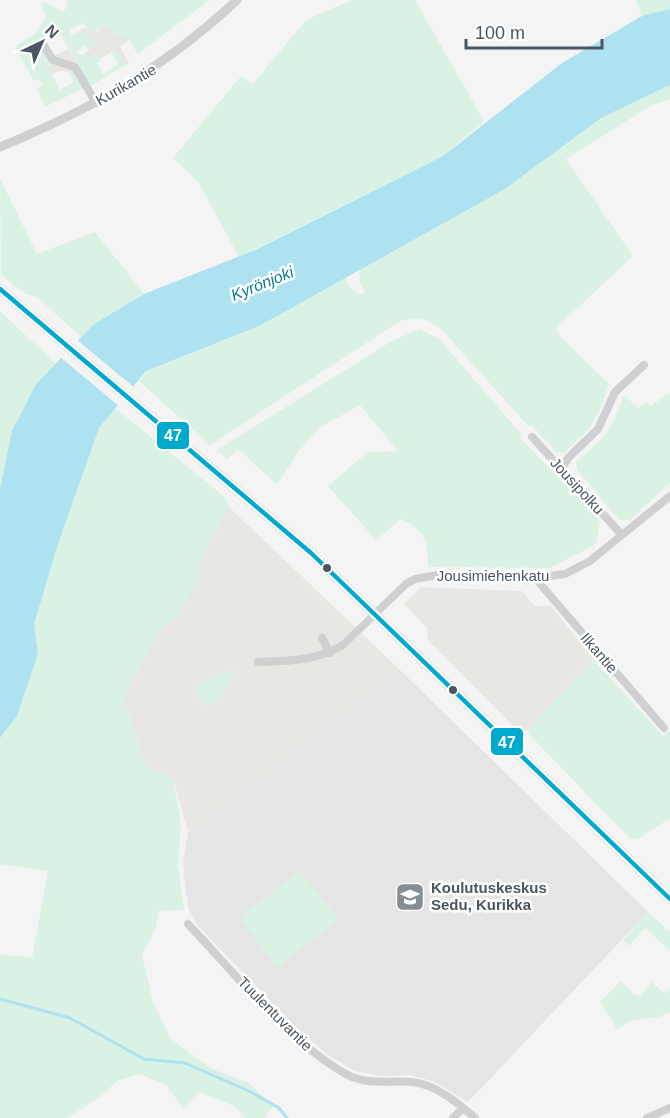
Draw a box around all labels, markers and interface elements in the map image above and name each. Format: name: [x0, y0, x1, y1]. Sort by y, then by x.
north arrow: [12, 12, 72, 72]
scale bar: [466, 12, 602, 50]
text: N: [42, 21, 62, 42]
text: 100 m: [475, 23, 525, 43]
street label: Kurikantie: [93, 61, 159, 109]
water label: Kyrönjoki: [228, 263, 296, 304]
line badge: 47: [156, 421, 190, 450]
text: 47: [164, 427, 182, 444]
street label: Jousipolku: [547, 454, 608, 517]
unlabelled marker: [321, 562, 333, 574]
street label: Jousimiehenkatu: [437, 567, 549, 584]
street label: Ilkantie: [577, 629, 621, 676]
unlabelled marker: [447, 684, 459, 696]
line badge: 47: [490, 727, 524, 756]
text: 47: [498, 734, 516, 751]
place label: Koulutuskeskus Sedu, Kurikka: [431, 879, 547, 913]
school or university icon: Koulutuskeskus Sedu, Kurikka: [394, 881, 426, 913]
street label: Tuulentuvantie: [235, 973, 316, 1054]

